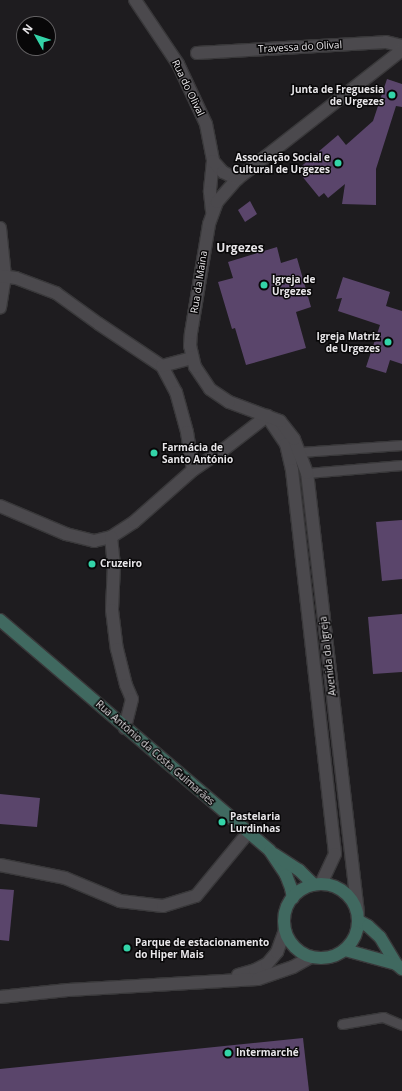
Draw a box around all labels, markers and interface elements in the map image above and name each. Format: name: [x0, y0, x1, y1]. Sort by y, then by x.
north arrow: [16, 16, 56, 56]
text: N: [18, 21, 36, 37]
street label: Travessa do Olival: [258, 39, 342, 55]
street label: Rua do Olival: [169, 58, 207, 118]
place label: Junta de Freguesia de Urgezes: [292, 83, 384, 106]
marker: Junta de Freguesia de Urgezes: [387, 90, 397, 100]
place label: Associação Social e Cultural de Urgezes: [233, 151, 330, 174]
marker: Associação Social e Cultural de Urgezes: [333, 158, 343, 168]
district label: Urgezes: [216, 241, 264, 255]
street label: Rua da Maina: [188, 250, 210, 314]
place label: Igreja de Urgezes: [272, 273, 315, 296]
marker: Igreja de Urgezes: [259, 280, 269, 290]
place label: Igreja Matriz de Urgezes: [317, 330, 380, 354]
marker: Igreja Matriz de Urgezes: [383, 337, 393, 347]
place label: Farmácia de Santo António: [162, 441, 233, 464]
marker: Farmácia de Santo António: [149, 448, 159, 458]
place label: Cruzeiro: [100, 558, 142, 570]
marker: Cruzeiro: [87, 559, 97, 569]
street label: Avenida da Igreja: [317, 615, 339, 697]
street label: Rua António da Costa Guimarães: [93, 698, 217, 808]
place label: Pastelaria Lurdinhas: [230, 810, 280, 834]
marker: Pastelaria Lurdinhas: [217, 817, 227, 827]
place label: Parque de estacionamento do Hiper Mais: [135, 936, 269, 960]
marker: Parque de estacionamento do Hiper Mais: [122, 943, 132, 953]
place label: Intermarché: [236, 1047, 299, 1059]
marker: Intermarché: [223, 1048, 233, 1058]

